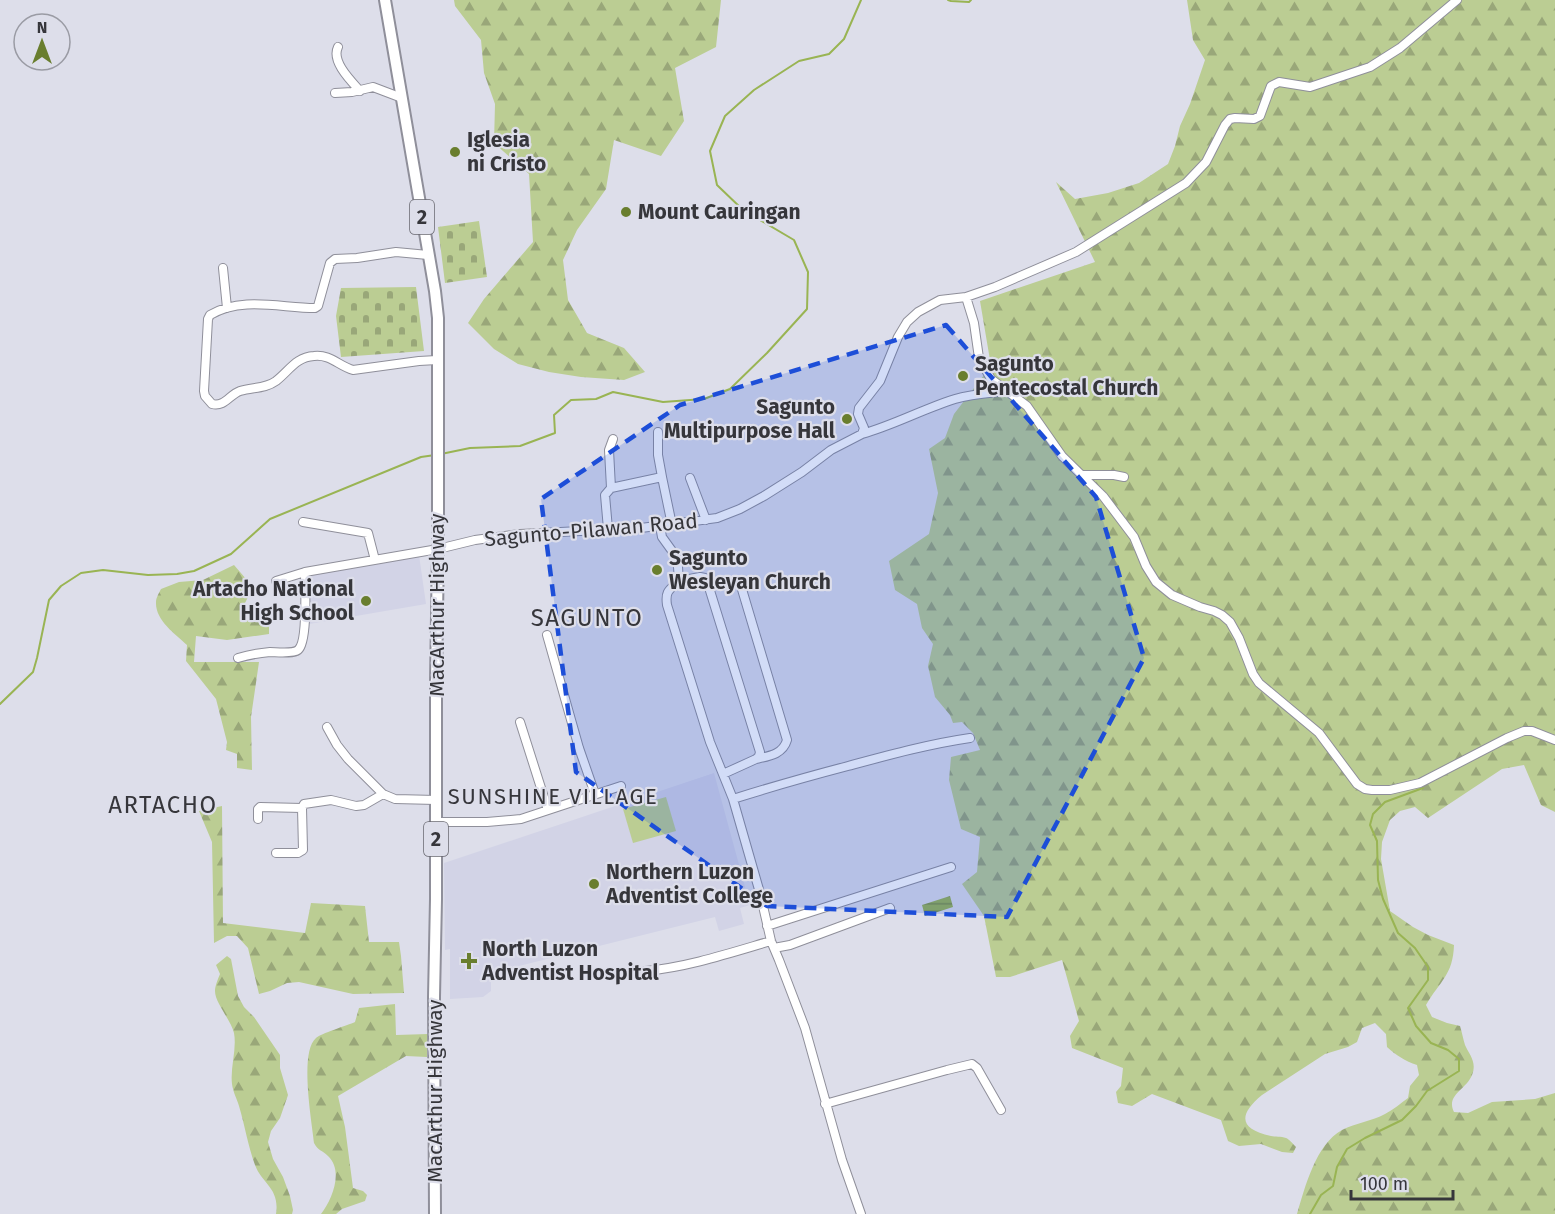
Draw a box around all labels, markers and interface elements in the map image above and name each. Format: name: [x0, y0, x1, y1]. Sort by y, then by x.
north arrow: [12, 12, 72, 72]
text: N: [37, 18, 47, 37]
place label: Iglesia ni Cristo: [467, 127, 546, 177]
marker: Iglesia ni Cristo: [448, 145, 462, 159]
place label: Mount Cauringan: [638, 199, 801, 225]
road number: 2: [410, 200, 434, 234]
marker: Mount Cauringan: [619, 205, 633, 219]
place label: Sagunto Pentecostal Church: [975, 351, 1158, 401]
marker: Sagunto Pentecostal Church: [956, 369, 970, 383]
place label: Sagunto Multipurpose Hall: [664, 394, 836, 444]
marker: Sagunto Multipurpose Hall: [840, 412, 854, 426]
street label: Sagunto-Pilawan Road: [483, 508, 699, 552]
street label: MacArthur Highway: [424, 513, 450, 697]
place label: Sagunto Wesleyan Church: [669, 545, 831, 595]
marker: Sagunto Wesleyan Church: [650, 563, 664, 577]
place label: Artacho National High School: [192, 576, 355, 626]
marker: Artacho National High School: [359, 594, 373, 608]
district label: SAGUNTO: [531, 604, 643, 632]
district label: SUNSHINE VILLAGE: [448, 783, 658, 810]
district label: ARTACHO: [108, 791, 218, 819]
road number: 2: [424, 822, 448, 856]
place label: Northern Luzon Adventist College: [605, 859, 774, 909]
marker: Northern Luzon Adventist College: [587, 877, 601, 891]
place label: North Luzon Adventist Hospital: [481, 936, 660, 986]
marker: North Luzon Adventist Hospital: [460, 952, 478, 970]
street label: MacArthur Highway: [422, 999, 448, 1183]
scale bar: [1351, 1163, 1453, 1201]
text: 100 m: [1360, 1173, 1408, 1195]

